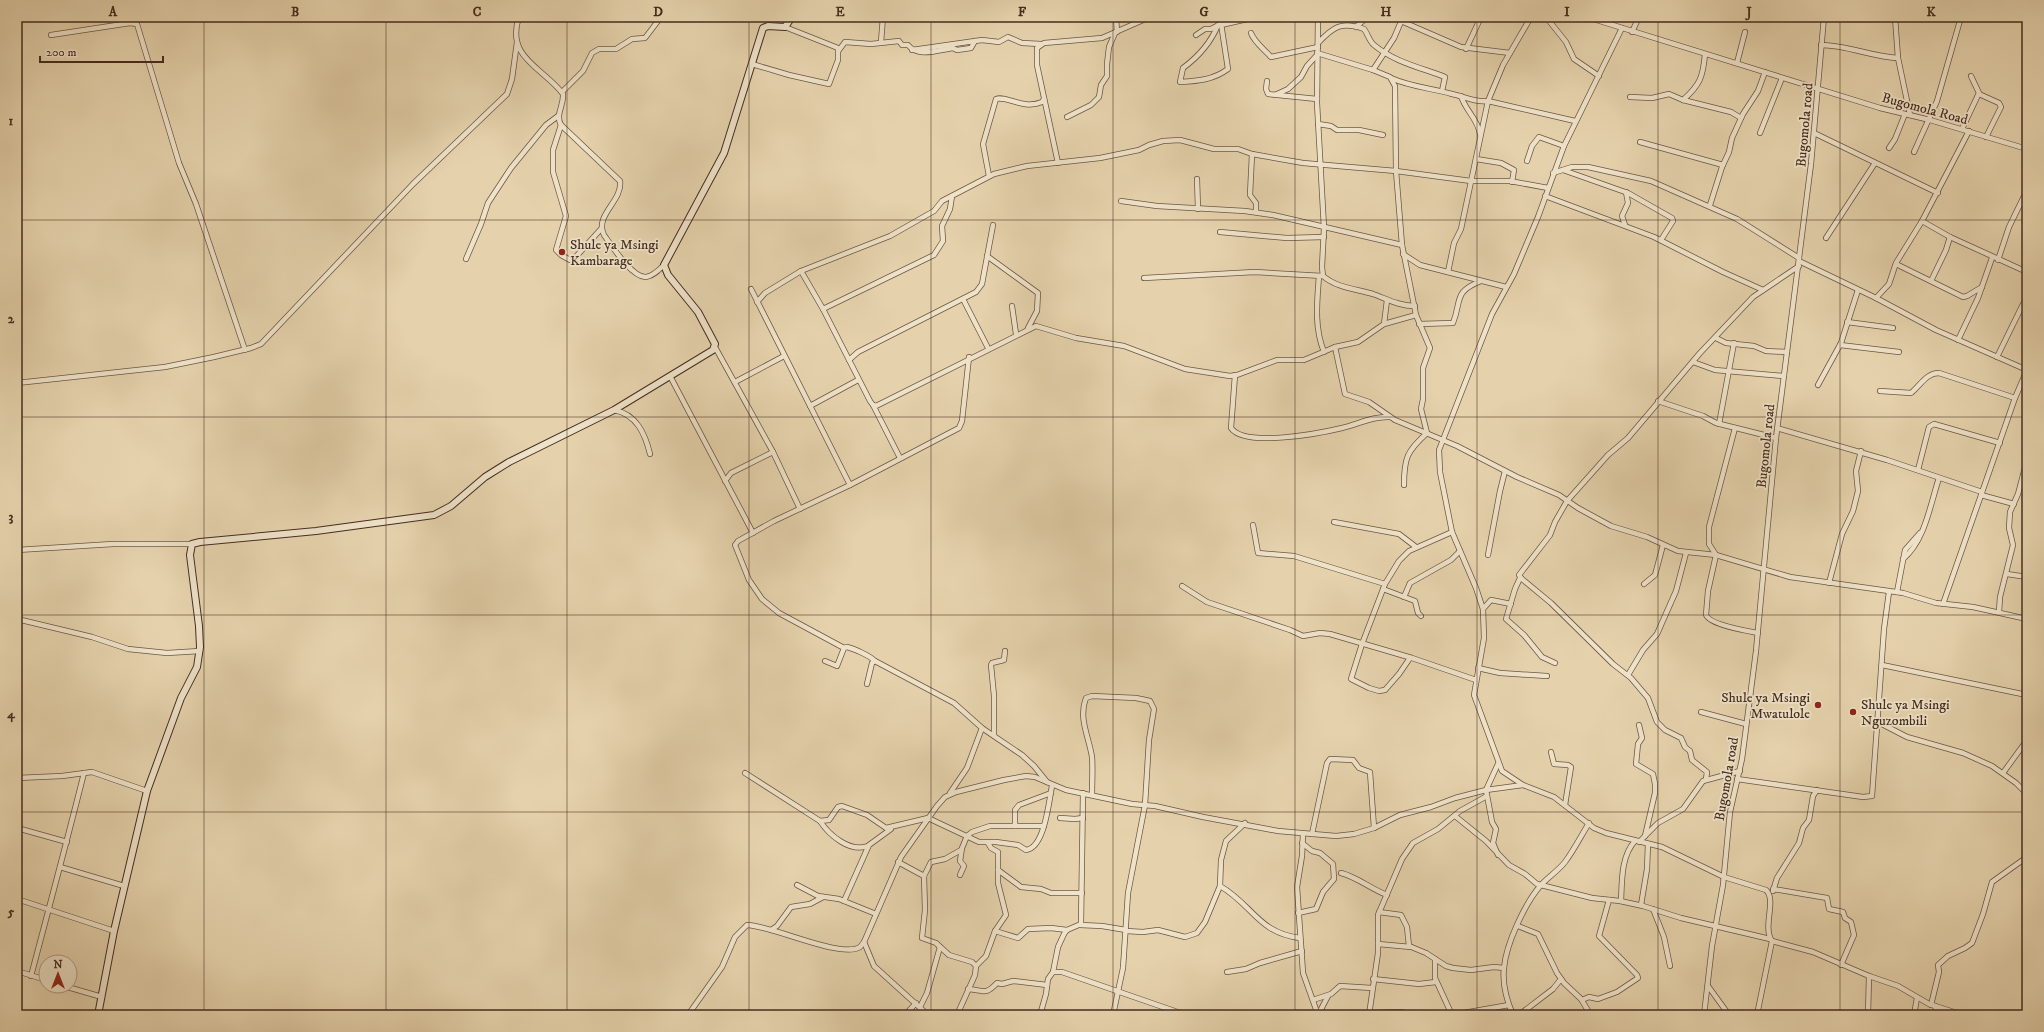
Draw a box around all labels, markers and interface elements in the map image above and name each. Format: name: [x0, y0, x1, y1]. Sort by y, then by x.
text: A: [108, 4, 118, 20]
text: B: [291, 4, 299, 20]
text: C: [473, 4, 482, 20]
text: D: [653, 4, 663, 20]
text: E: [835, 4, 845, 20]
text: F: [1018, 4, 1027, 20]
text: G: [1199, 4, 1209, 20]
text: H: [1381, 4, 1392, 20]
text: I: [1564, 4, 1570, 20]
text: J: [1744, 4, 1752, 21]
text: K: [1926, 4, 1936, 20]
scale bar: [40, 38, 163, 64]
text: 200 m: [46, 45, 76, 60]
street label: Bugomola road: [1792, 82, 1818, 168]
street label: Bugomola Road: [1880, 89, 1970, 129]
text: 1: [9, 113, 14, 129]
place label: Shule ya Msingi Kambarage: [570, 236, 659, 270]
marker: Shule ya Msingi Kambarage: [557, 247, 567, 257]
text: 2: [8, 311, 15, 327]
street label: Bugomola road: [1753, 403, 1779, 489]
text: 3: [9, 509, 14, 525]
place label: Shule ya Msingi Mwatulole: [1721, 689, 1810, 723]
place label: Shule ya Msingi Nguzombili: [1861, 696, 1950, 730]
marker: Shule ya Msingi Mwatulole: [1813, 700, 1823, 710]
text: 4: [6, 706, 15, 723]
marker: Shule ya Msingi Nguzombili: [1848, 707, 1858, 717]
street label: Bugomola road: [1711, 736, 1743, 822]
text: 5: [7, 904, 15, 920]
north arrow: [38, 954, 78, 994]
text: N: [53, 958, 63, 972]

